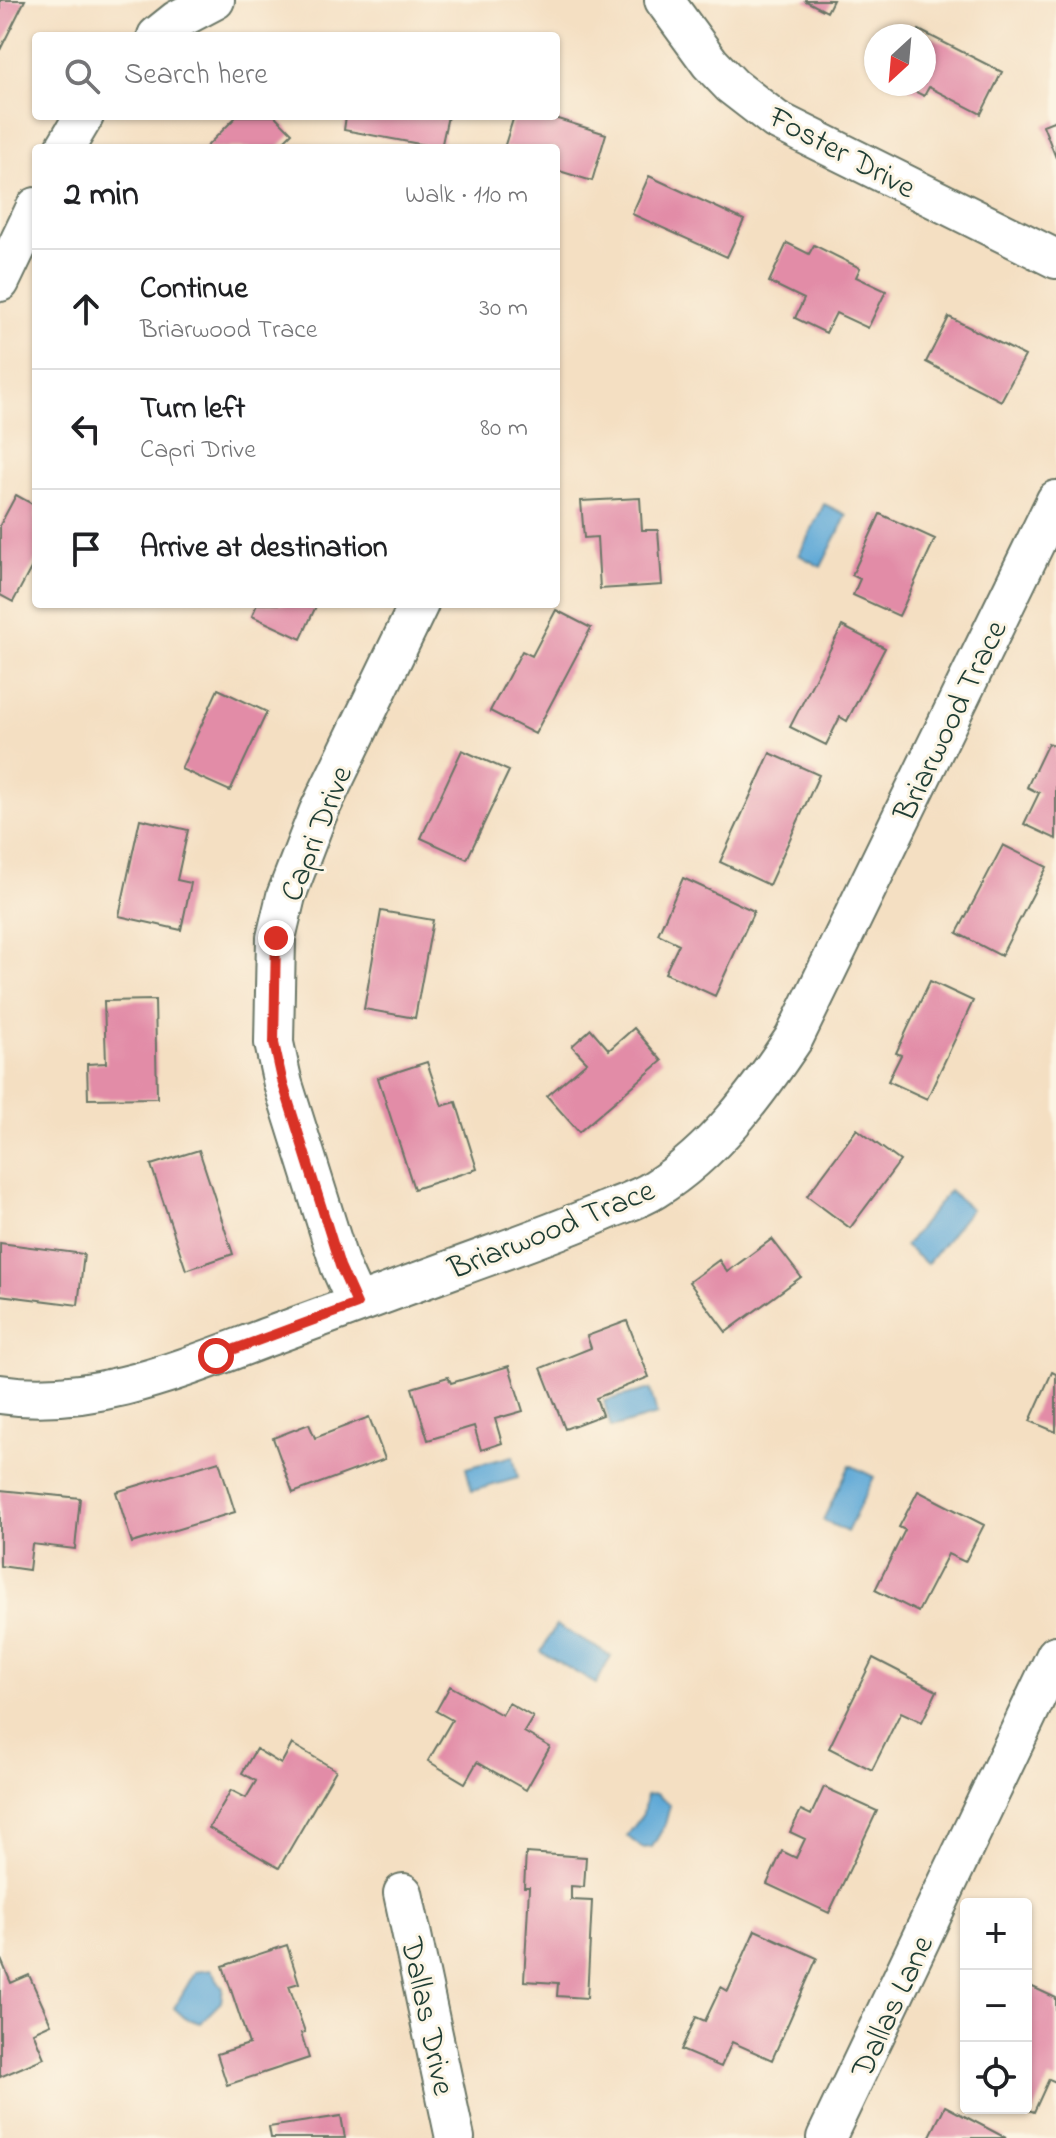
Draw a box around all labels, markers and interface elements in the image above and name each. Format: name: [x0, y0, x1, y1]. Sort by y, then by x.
north arrow: [864, 24, 936, 96]
search box: [32, 32, 560, 120]
icon: search: [60, 54, 104, 98]
text: Search here: [124, 54, 268, 98]
street label: Foster Drive: [759, 95, 924, 213]
text: 2 min: [64, 171, 139, 221]
text: Walk · 110 m: [405, 177, 528, 215]
text: Continue: [140, 268, 248, 312]
icon: ahead: [64, 287, 108, 331]
text: 30 m: [479, 290, 528, 328]
text: Briarwood Trace: [140, 312, 317, 350]
text: Turn left: [140, 388, 245, 432]
icon: left: [64, 407, 108, 451]
text: 80 m: [480, 410, 528, 448]
text: Capri Drive: [140, 432, 256, 470]
icon: arrive: [64, 527, 108, 571]
text: Arrive at destination: [140, 527, 388, 571]
street label: Briarwood Trace: [883, 612, 1021, 831]
street label: Capri Drive: [270, 759, 367, 909]
route end: [258, 920, 294, 956]
street label: Briarwood Trace: [441, 1168, 663, 1294]
route start: [198, 1338, 234, 1374]
map controls: [960, 1898, 1032, 2114]
button: +: [960, 1898, 1032, 1970]
street label: Dallas Lane: [840, 1928, 948, 2087]
street label: Dallas Drive: [386, 1933, 465, 2100]
button: −: [960, 1970, 1032, 2042]
button: locate: [960, 2042, 1032, 2114]

